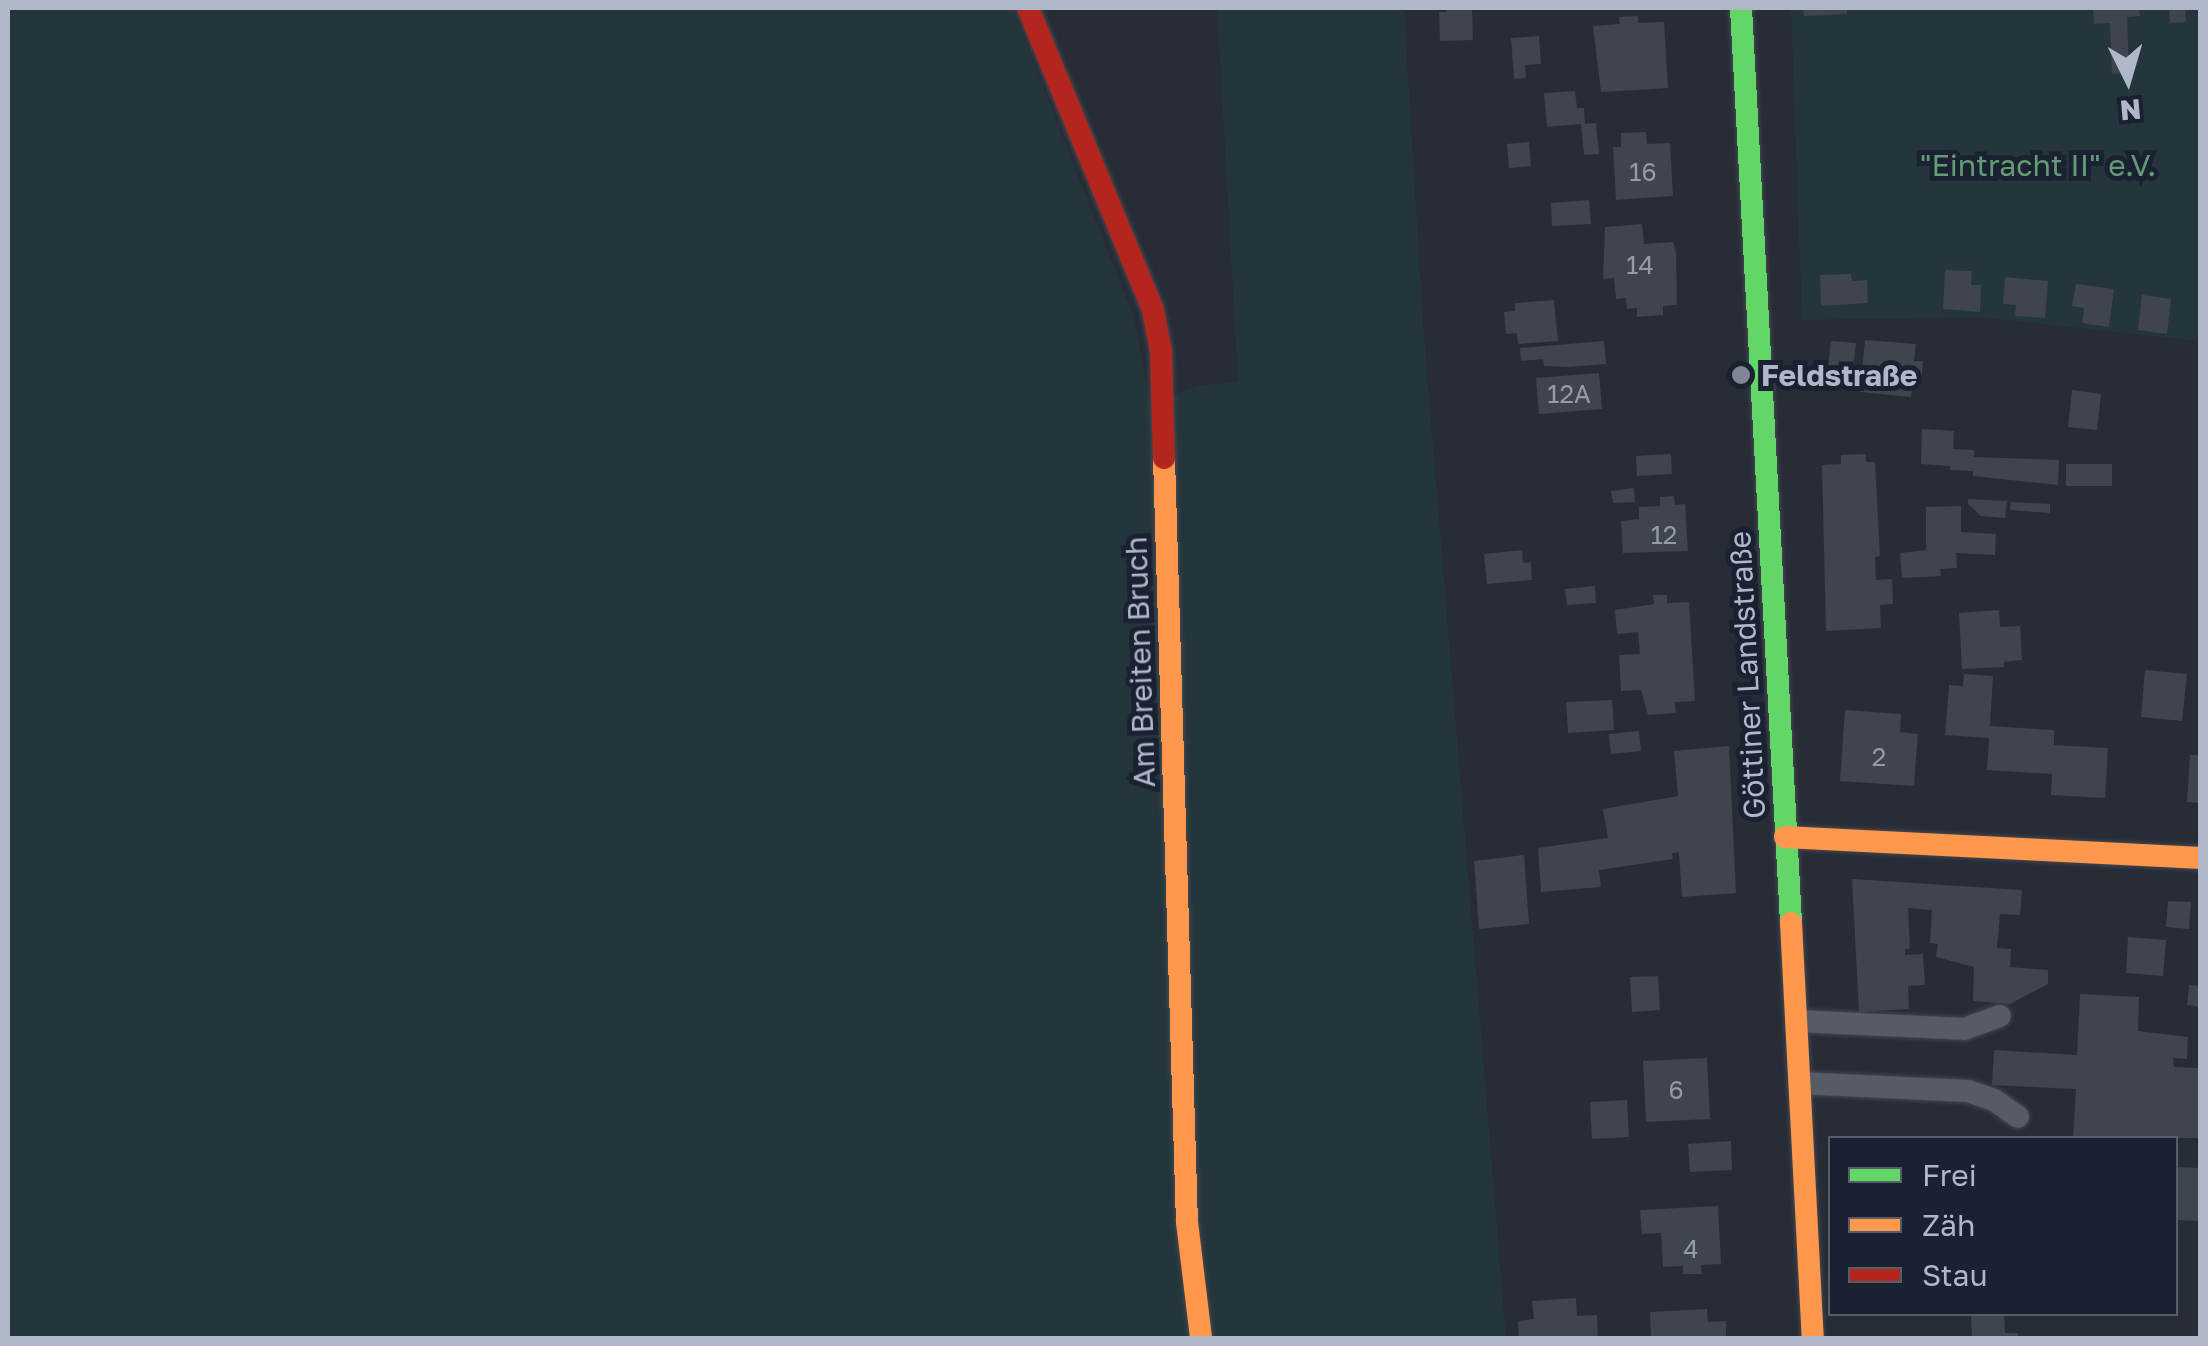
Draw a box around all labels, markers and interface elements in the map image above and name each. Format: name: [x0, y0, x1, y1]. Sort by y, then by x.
north arrow: [2078, 30, 2178, 130]
text: N: [2119, 93, 2143, 128]
park label: "Eintracht II" e.V.: [1920, 147, 2156, 183]
house number: 16: [1629, 157, 1657, 187]
house number: 14: [1626, 250, 1654, 280]
place label: Feldstraße: [1761, 357, 1917, 393]
marker: Feldstraße: [1730, 364, 1752, 386]
house number: 12A: [1547, 379, 1591, 409]
house number: 12: [1651, 520, 1677, 550]
street label: Göttiner Landstraße: [1721, 530, 1773, 820]
street label: Am Breiten Bruch: [1118, 536, 1162, 788]
house number: 2: [1872, 742, 1886, 772]
house number: 6: [1668, 1075, 1684, 1105]
legend: [1828, 1136, 2178, 1316]
text: Frei: [1922, 1157, 1977, 1193]
text: Zäh: [1922, 1207, 1975, 1243]
house number: 4: [1683, 1234, 1699, 1264]
text: Stau: [1922, 1257, 1988, 1293]

